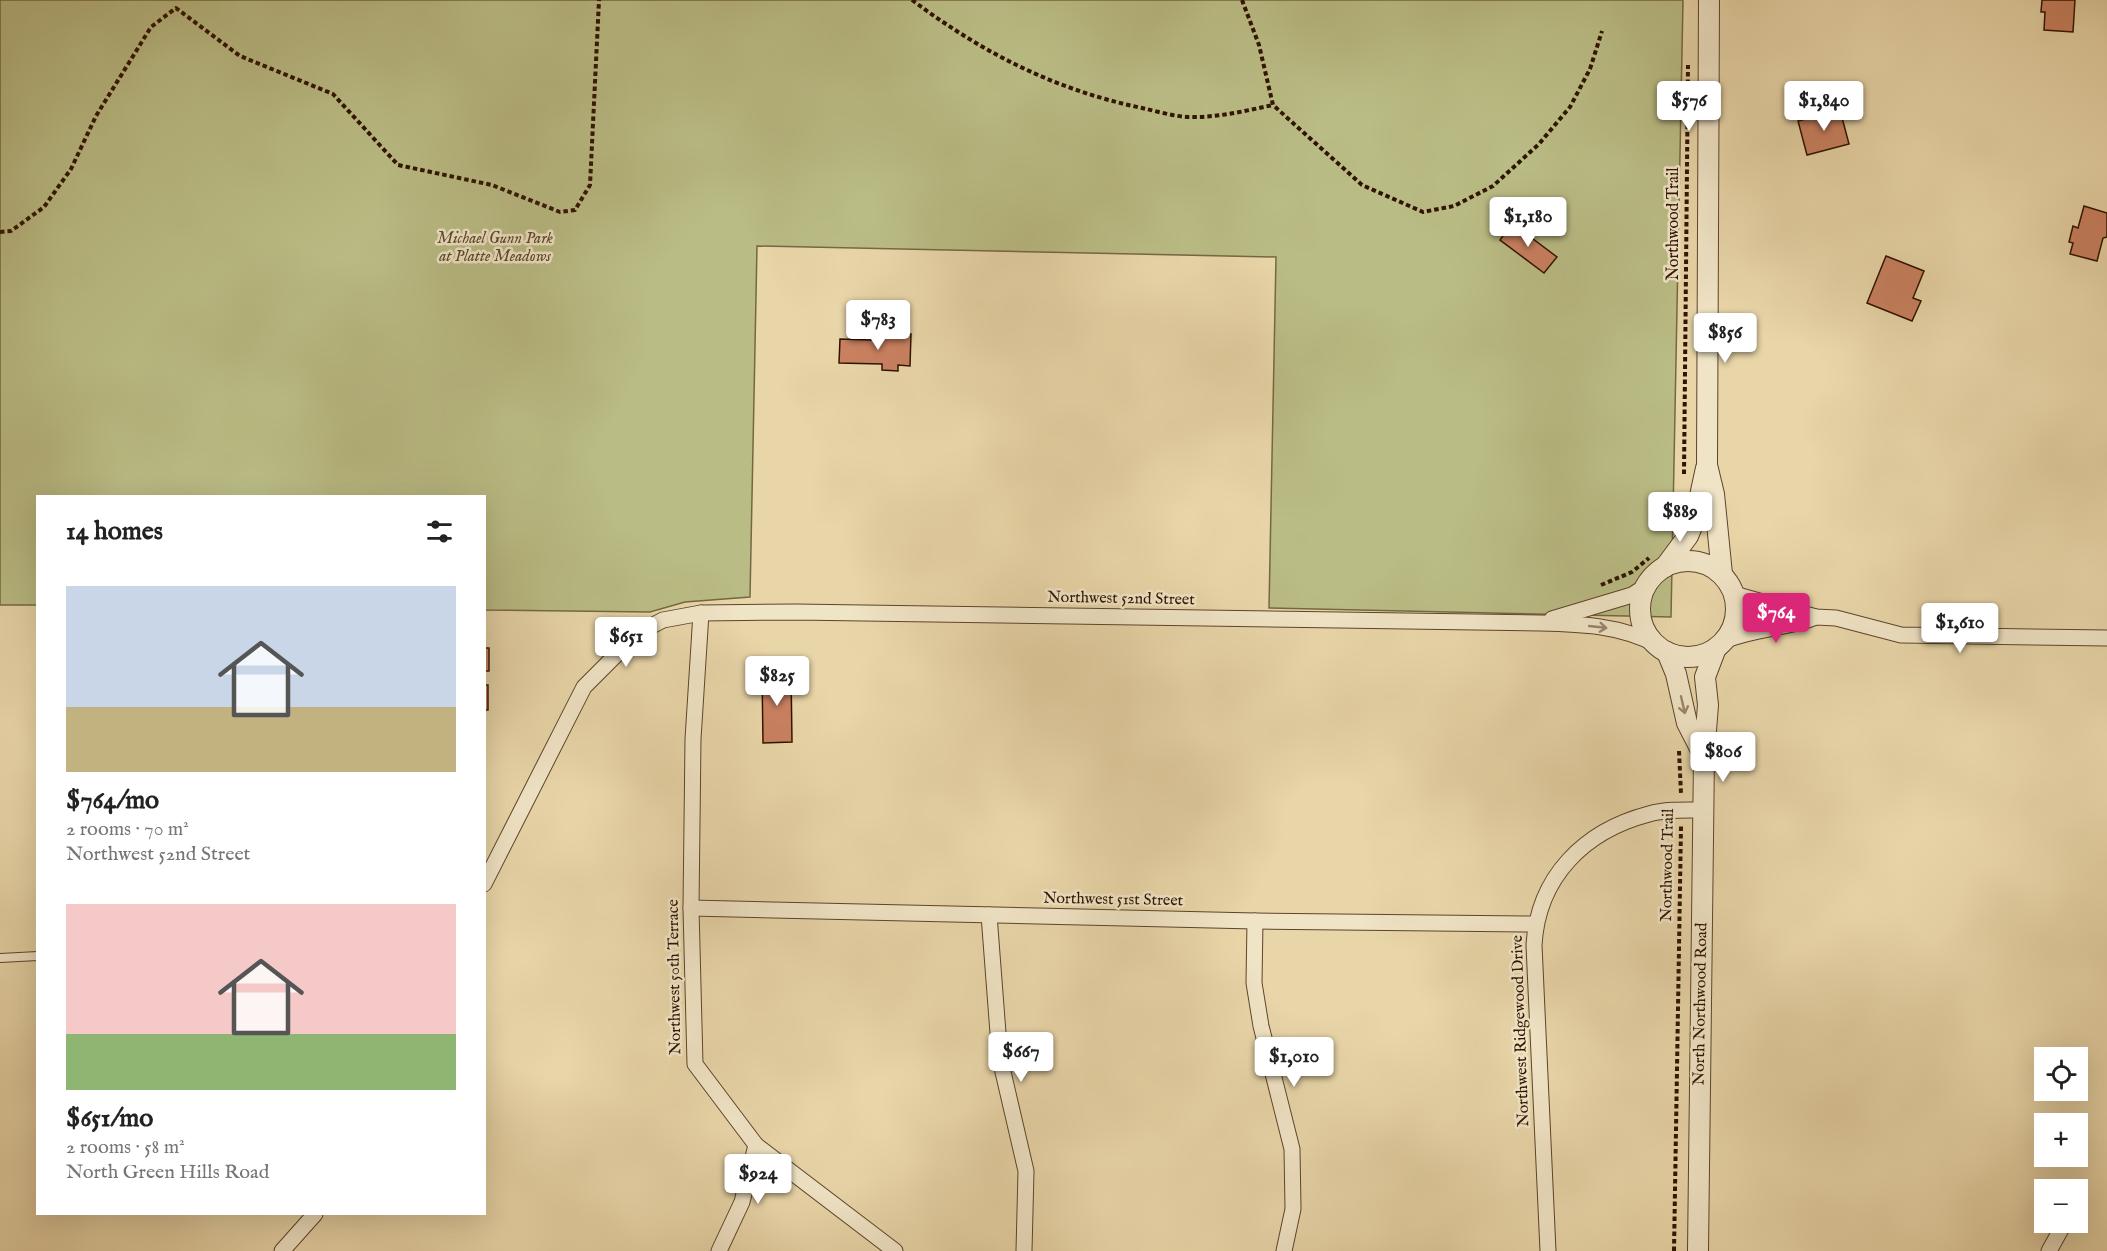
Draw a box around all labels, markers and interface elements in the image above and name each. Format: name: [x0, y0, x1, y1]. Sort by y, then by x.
pin: $576: [1653, 81, 1725, 132]
pin: $1,840: [1775, 81, 1873, 132]
text: $576: [1671, 88, 1707, 113]
text: $1,840: [1798, 88, 1850, 113]
street label: Northwood Trail: [1664, 167, 1684, 281]
pin: $1,180: [1479, 197, 1577, 248]
text: $1,180: [1504, 204, 1552, 229]
park label: Michael Gunn Park at Platte Meadows: [437, 229, 554, 267]
pin: $783: [842, 300, 914, 351]
text: $783: [860, 307, 896, 332]
pin: $856: [1689, 313, 1761, 364]
text: $856: [1708, 320, 1742, 345]
pin: $889: [1644, 492, 1716, 543]
text: $889: [1662, 499, 1698, 524]
text: 14 homes: [66, 515, 163, 548]
icon: filters: [423, 515, 456, 548]
street label: Northwest 52nd Street: [1047, 588, 1195, 610]
pin: $764: [1740, 593, 1812, 644]
text: $764: [1757, 600, 1795, 625]
pin: $1,610: [1911, 603, 2009, 654]
text: $1,610: [1935, 610, 1985, 635]
pin: $651: [590, 617, 662, 668]
one-way arrow: [1588, 622, 1608, 633]
text: $651: [609, 624, 643, 649]
icon: home: [207, 625, 315, 733]
pin: $825: [741, 656, 813, 707]
text: $825: [759, 663, 795, 688]
one-way arrow: [1677, 695, 1689, 714]
pin: $806: [1687, 732, 1759, 783]
text: $806: [1704, 739, 1742, 764]
text: $764/mo: [66, 784, 159, 817]
street label: Northwood Trail: [1657, 808, 1679, 922]
text: 2 rooms · 70 m²: [66, 817, 189, 842]
text: Northwest 52nd Street: [66, 842, 250, 867]
street label: Northwest 51st Street: [1043, 889, 1184, 911]
street label: Northwest 50th Terrace: [664, 899, 686, 1055]
street label: North Northwood Road: [1690, 922, 1712, 1086]
street label: Northwest Ridgewood Drive: [1508, 935, 1534, 1127]
icon: home: [207, 943, 315, 1051]
pin: $667: [985, 1032, 1057, 1083]
pin: $1,010: [1245, 1037, 1343, 1088]
text: $667: [1002, 1039, 1040, 1064]
text: $1,010: [1269, 1044, 1319, 1069]
map controls: [2034, 1047, 2088, 1233]
button: locate: [2034, 1047, 2088, 1101]
text: $651/mo: [66, 1102, 153, 1135]
button: +: [2034, 1113, 2088, 1167]
text: 2 rooms · 58 m²: [66, 1135, 185, 1160]
pin: $924: [722, 1154, 794, 1205]
text: North Green Hills Road: [66, 1160, 269, 1185]
text: $924: [739, 1161, 778, 1186]
button: −: [2034, 1179, 2088, 1233]

